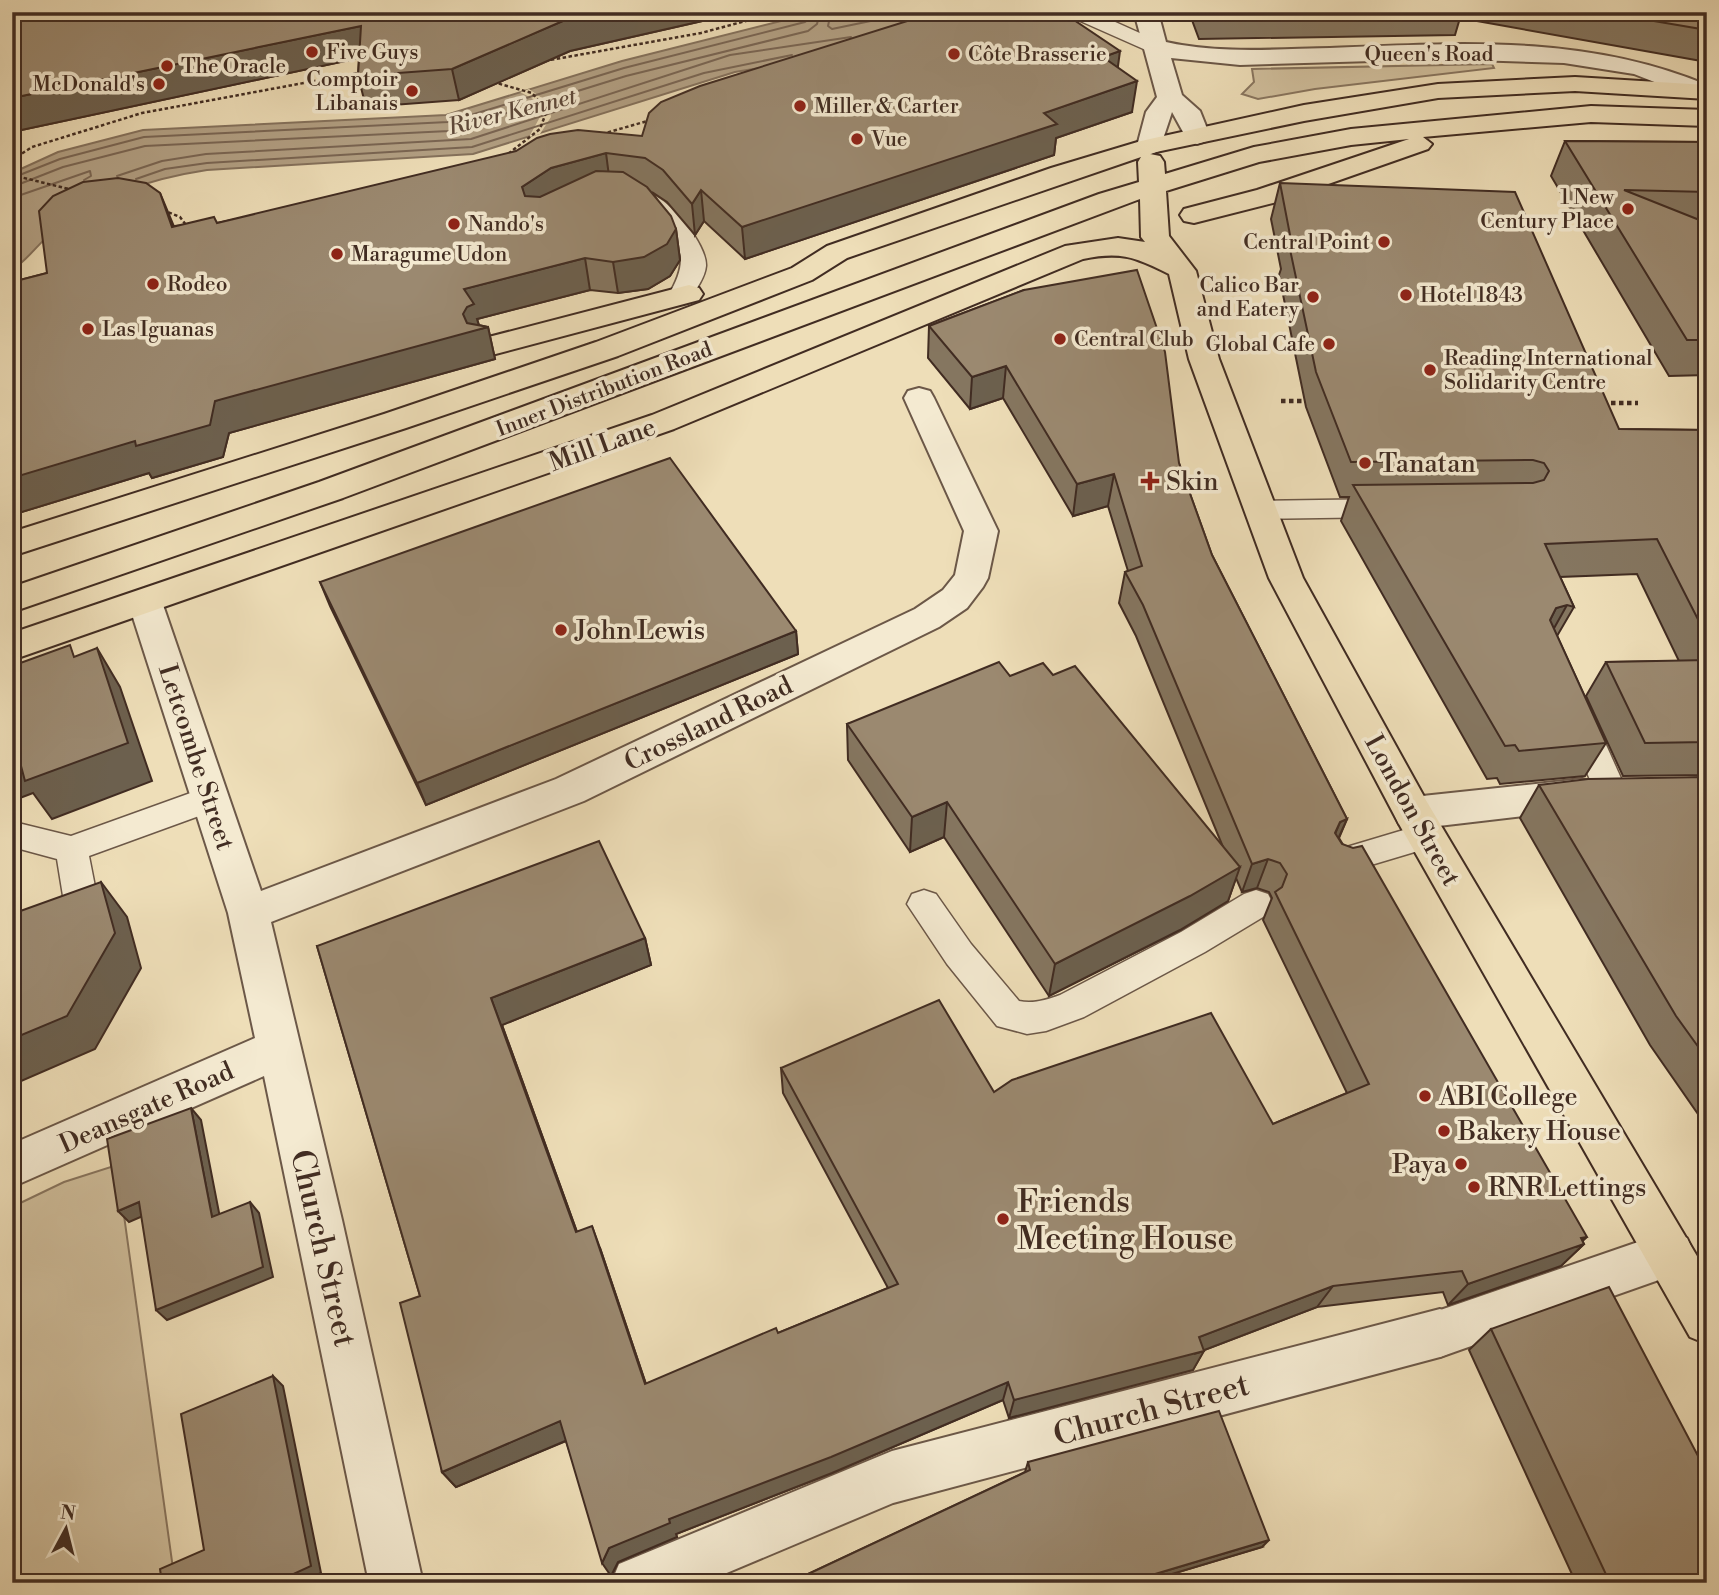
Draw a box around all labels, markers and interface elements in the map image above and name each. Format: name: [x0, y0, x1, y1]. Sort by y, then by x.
place label: Five Guys: [326, 40, 418, 66]
place label: Côte Brasserie: [968, 42, 1107, 68]
street label: Queen's Road: [1364, 42, 1494, 68]
marker: Five Guys: [304, 44, 320, 60]
marker: Côte Brasserie: [946, 46, 962, 62]
place label: The Oracle: [181, 54, 286, 80]
marker: The Oracle: [159, 58, 175, 74]
place label: Comptoir Libanais: [306, 67, 398, 117]
place label: McDonald's: [33, 72, 145, 98]
marker: McDonald's: [151, 76, 167, 92]
water label: River Kennet: [444, 82, 580, 142]
marker: Comptoir Libanais: [404, 83, 420, 99]
place label: Miller & Carter: [814, 94, 959, 120]
marker: Miller & Carter: [792, 98, 808, 114]
place label: Vue: [870, 127, 907, 153]
marker: Vue: [849, 131, 865, 147]
place label: 1 New Century Place: [1480, 185, 1615, 235]
marker: 1 New Century Place: [1620, 201, 1636, 217]
place label: Nando's: [468, 212, 544, 238]
marker: Nando's: [446, 216, 462, 232]
place label: Central Point: [1243, 230, 1371, 256]
marker: Central Point: [1376, 234, 1392, 250]
place label: Maragume Udon: [351, 242, 508, 268]
marker: Maragume Udon: [329, 246, 345, 262]
place label: Rodeo: [167, 272, 227, 298]
place label: Calico Bar and Eatery: [1197, 273, 1300, 323]
marker: Rodeo: [145, 276, 161, 292]
place label: Hotel 1843: [1420, 283, 1523, 309]
marker: Hotel 1843: [1398, 287, 1414, 303]
marker: Calico Bar and Eatery: [1305, 289, 1321, 305]
place label: Las Iguanas: [102, 317, 214, 343]
marker: Las Iguanas: [80, 321, 96, 337]
place label: Central Club: [1074, 327, 1194, 353]
marker: Central Club: [1052, 331, 1068, 347]
place label: Global Cafe: [1206, 332, 1315, 358]
marker: Global Cafe: [1321, 336, 1337, 352]
street label: Inner Distribution Road: [493, 337, 716, 443]
place label: Reading International Solidarity Centre: [1444, 346, 1653, 396]
marker: Reading International Solidarity Centre: [1422, 362, 1438, 378]
street label: Mill Lane: [545, 411, 660, 479]
place label: Tanatan: [1379, 448, 1476, 480]
marker: Tanatan: [1357, 455, 1373, 471]
place label: Skin: [1166, 466, 1219, 498]
marker: Skin: [1140, 471, 1160, 491]
place label: John Lewis: [574, 615, 705, 647]
marker: John Lewis: [553, 622, 569, 638]
street label: Letcombe Street: [151, 660, 241, 854]
street label: Crossland Road: [619, 669, 798, 778]
street label: London Street: [1357, 729, 1467, 892]
street label: Deansgate Road: [54, 1055, 239, 1161]
place label: ABI College: [1438, 1081, 1578, 1113]
marker: ABI College: [1417, 1088, 1433, 1104]
place label: Bakery House: [1457, 1116, 1621, 1148]
marker: Bakery House: [1436, 1123, 1452, 1139]
street label: Church Street: [281, 1146, 365, 1351]
place label: Paya: [1392, 1149, 1448, 1181]
marker: Paya: [1453, 1156, 1469, 1172]
place label: RNR Lettings: [1488, 1172, 1646, 1204]
marker: RNR Lettings: [1466, 1179, 1482, 1195]
place label: Friends Meeting House: [1017, 1182, 1234, 1259]
marker: Friends Meeting House: [995, 1211, 1011, 1227]
street label: Church Street: [1049, 1365, 1254, 1455]
north arrow: [32, 1494, 102, 1564]
text: N: [59, 1500, 77, 1526]

